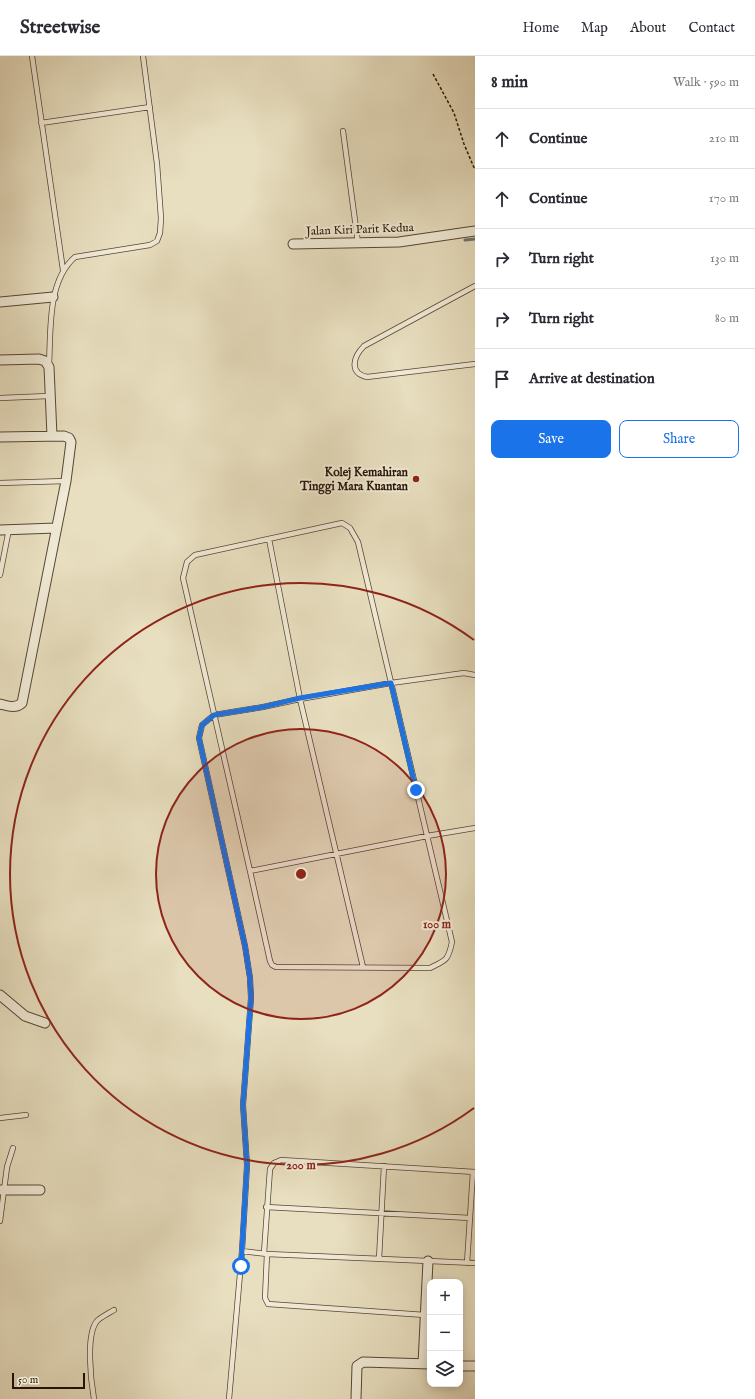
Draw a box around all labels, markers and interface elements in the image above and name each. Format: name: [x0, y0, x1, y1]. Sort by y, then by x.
text: Streetwise: [20, 16, 100, 40]
text: Home: [523, 19, 559, 37]
text: Map: [581, 19, 608, 37]
text: About: [630, 19, 666, 37]
text: Contact: [688, 19, 735, 37]
text: 8 min: [491, 72, 528, 93]
text: Walk · 590 m: [673, 74, 739, 91]
icon: ahead: [491, 128, 513, 150]
text: Continue: [529, 129, 587, 148]
text: 210 m: [709, 130, 739, 147]
icon: ahead: [491, 188, 513, 210]
text: Continue: [529, 189, 587, 208]
text: 170 m: [709, 190, 739, 207]
street label: Jalan Kiri Parit Kedua: [304, 220, 415, 240]
icon: right: [491, 248, 513, 270]
text: Turn right: [529, 249, 594, 268]
text: 130 m: [710, 250, 739, 267]
icon: right: [491, 308, 513, 330]
text: Turn right: [529, 309, 594, 328]
text: 80 m: [715, 310, 739, 327]
icon: arrive: [491, 368, 513, 390]
text: Arrive at destination: [529, 369, 655, 388]
button: Save: [491, 420, 611, 458]
button: Share: [619, 420, 739, 458]
place label: Kolej Kemahiran Tinggi Mara Kuantan: [299, 465, 409, 495]
marker: Kolej Kemahiran Tinggi Mara Kuantan: [411, 474, 421, 484]
route end: [407, 781, 425, 799]
centre of rings: [294, 867, 308, 881]
text: 100 m: [423, 917, 452, 932]
text: 200 m: [286, 1158, 316, 1173]
route start: [232, 1257, 250, 1275]
map controls: [427, 1279, 463, 1387]
button: +: [427, 1279, 463, 1315]
button: −: [427, 1315, 463, 1351]
button: layers: [427, 1351, 463, 1387]
scale bar: [12, 1371, 85, 1390]
text: 50 m: [18, 1373, 38, 1387]

